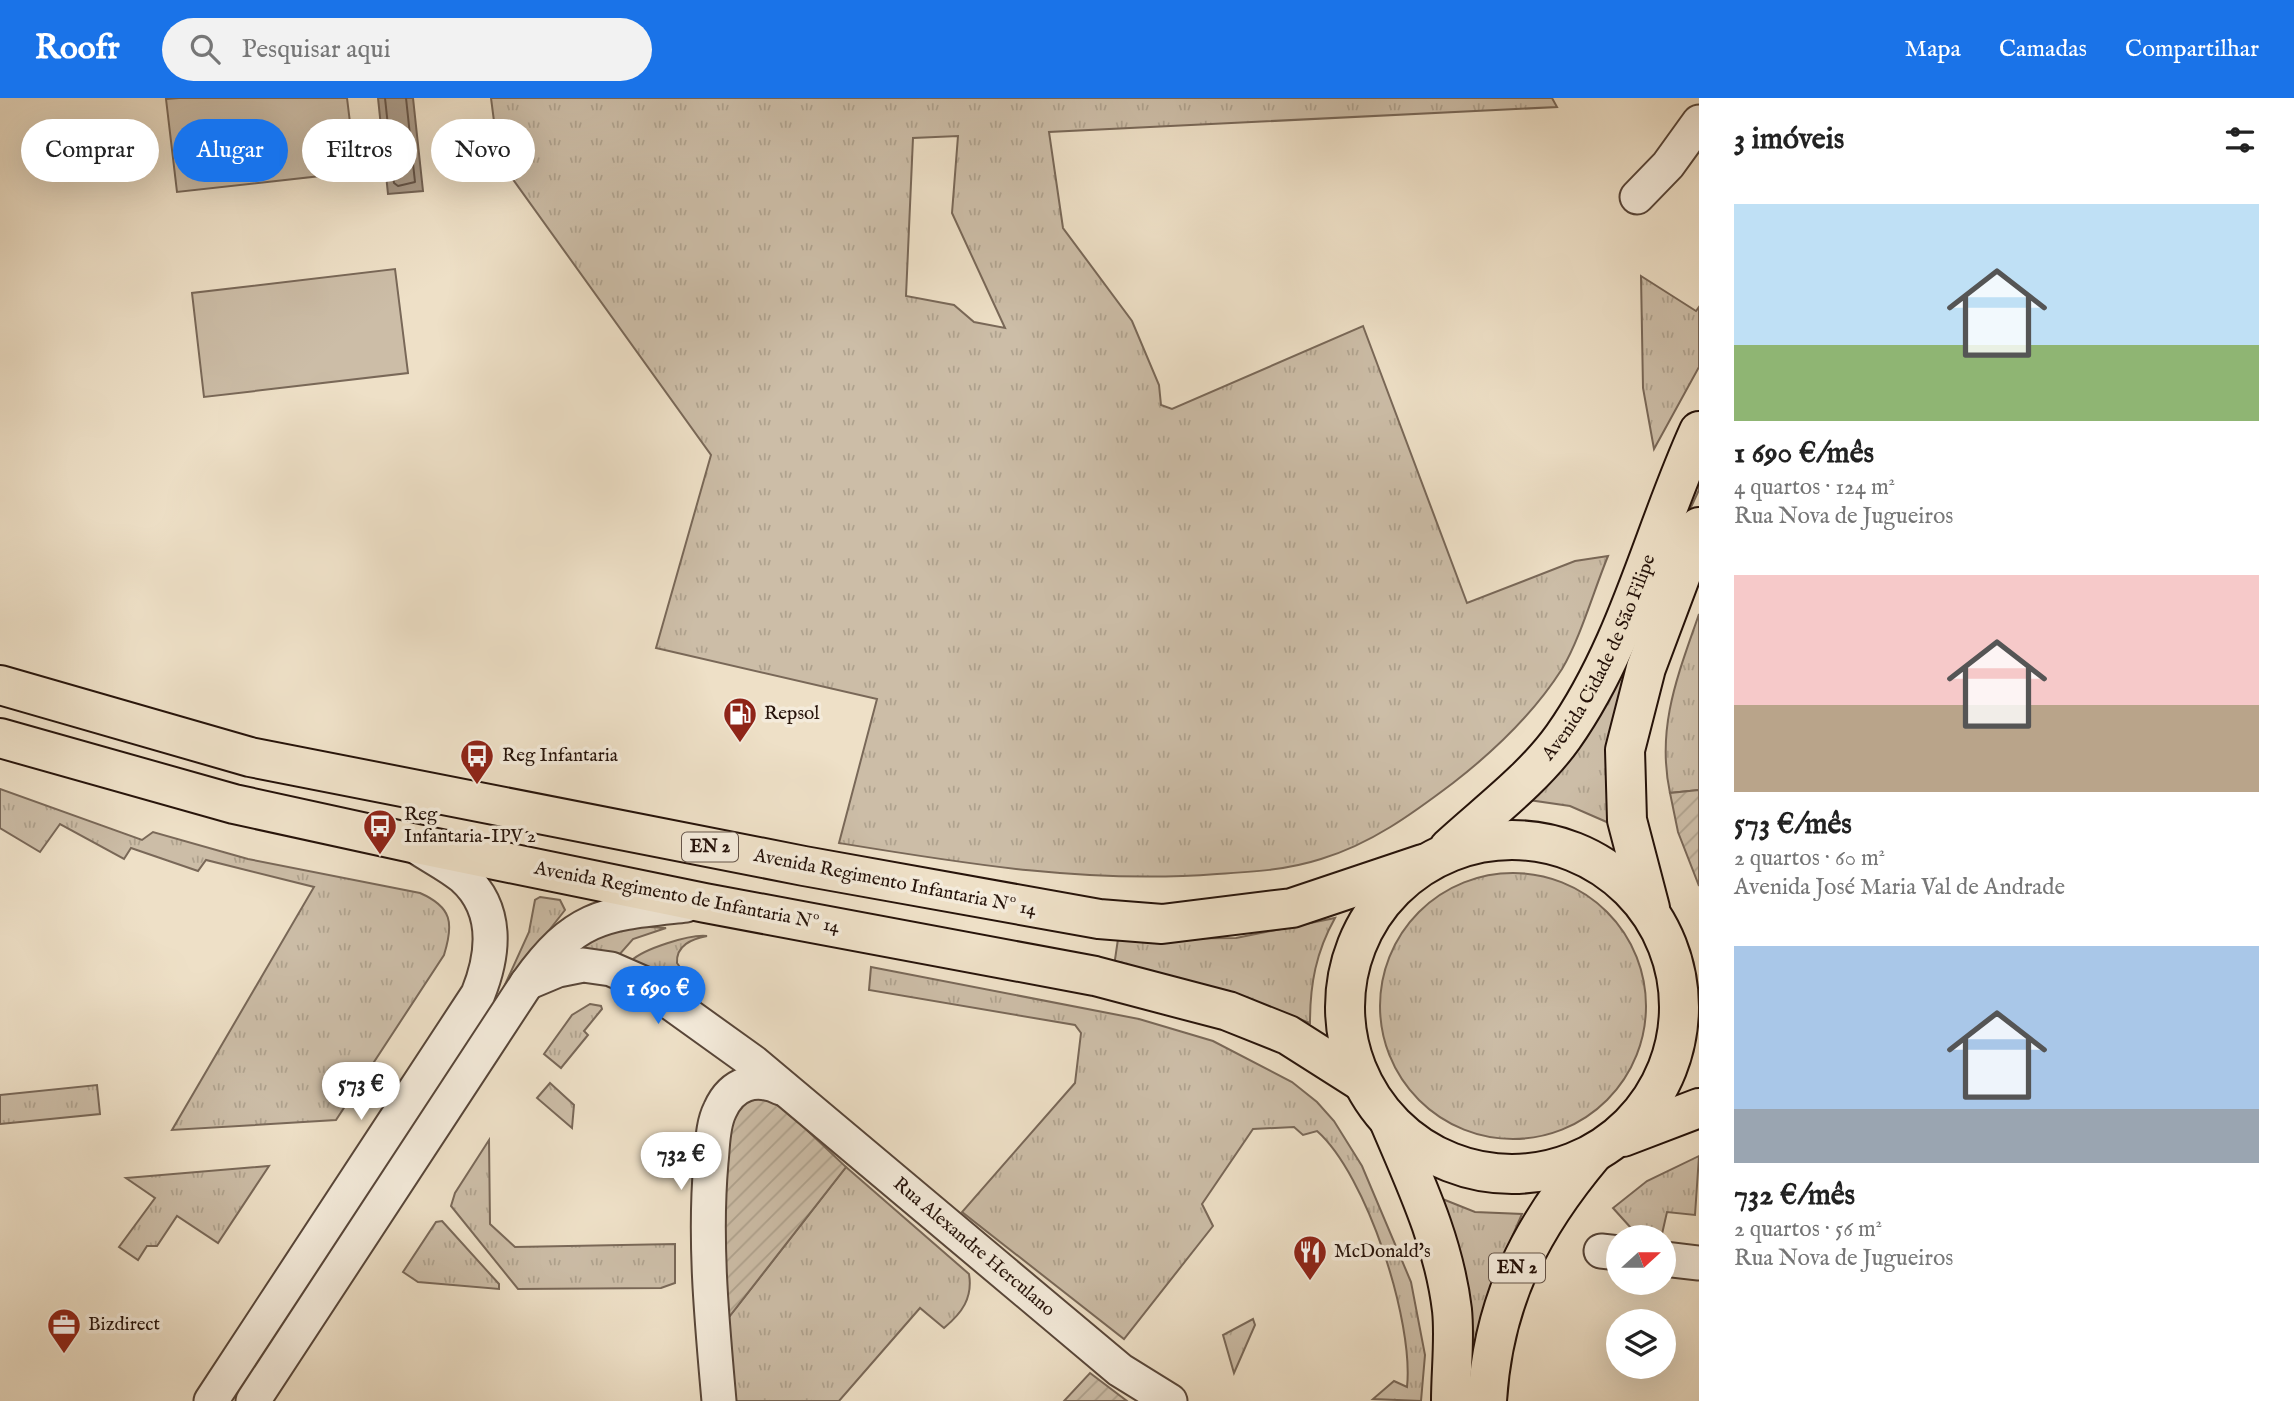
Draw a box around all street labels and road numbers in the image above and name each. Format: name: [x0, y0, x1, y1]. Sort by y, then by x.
street label: Avenida Cidade de São Filipe: [1536, 551, 1661, 767]
road number: EN 2: [682, 832, 738, 862]
street label: Avenida Regimento Infantaria Nº 14: [751, 844, 1039, 922]
street label: Avenida Regimento de Infantaria Nº 14: [531, 856, 842, 940]
street label: Rua Alexandre Herculano: [888, 1172, 1060, 1322]
road number: EN 2: [1489, 1254, 1545, 1282]

